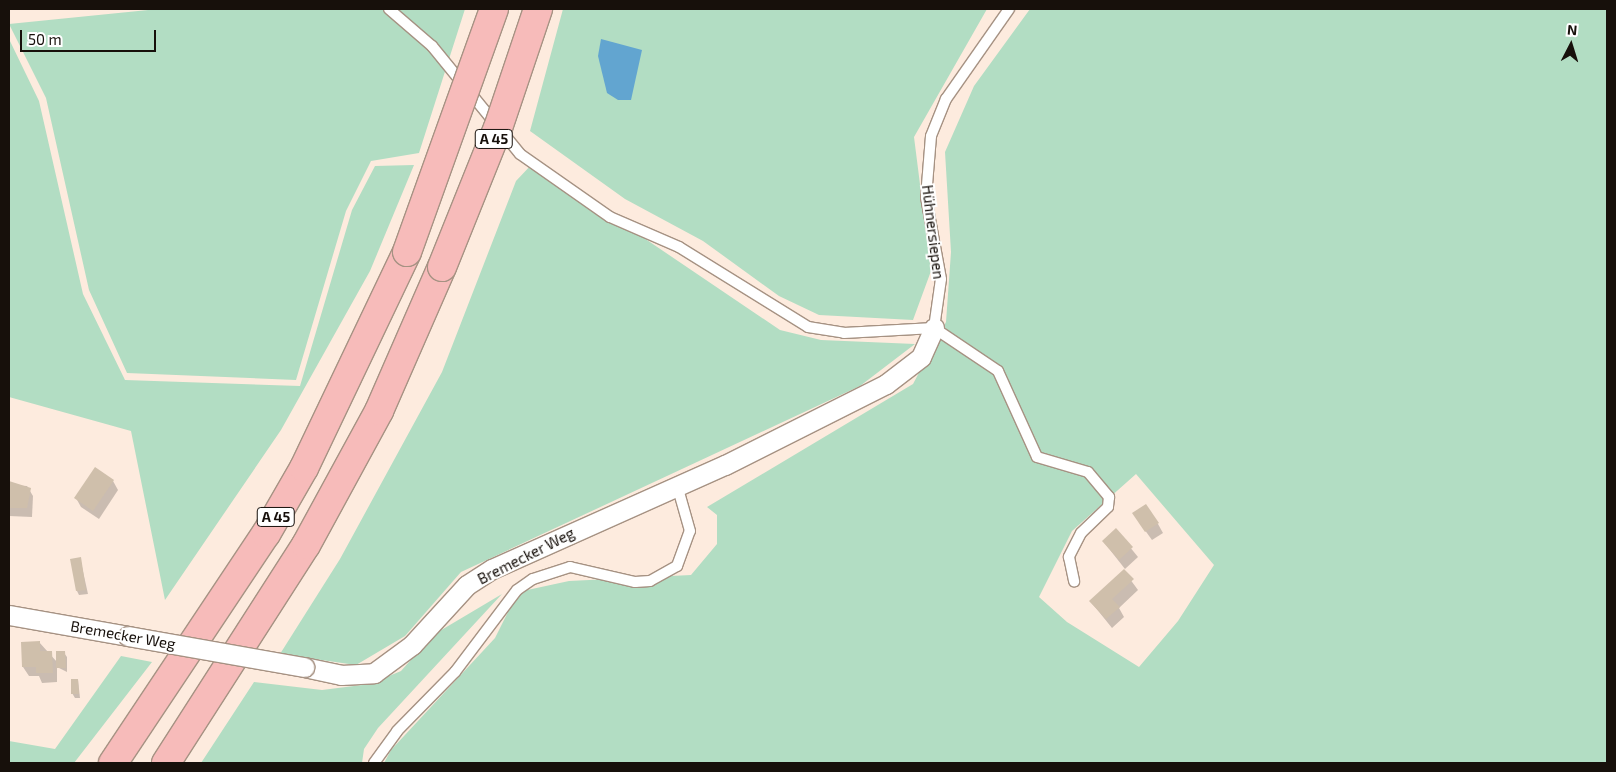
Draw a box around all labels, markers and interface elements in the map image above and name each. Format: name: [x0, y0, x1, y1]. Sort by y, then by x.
scale bar: [22, 20, 159, 52]
north arrow: [1546, 20, 1596, 70]
text: N: [1567, 21, 1578, 38]
text: 50 m: [28, 30, 62, 48]
road number: A 45: [474, 128, 514, 150]
street label: Hühnersiepen: [918, 184, 948, 280]
road number: A 45: [256, 506, 296, 528]
street label: Bremecker Weg: [474, 524, 578, 588]
street label: Bremecker Weg: [69, 617, 177, 653]

